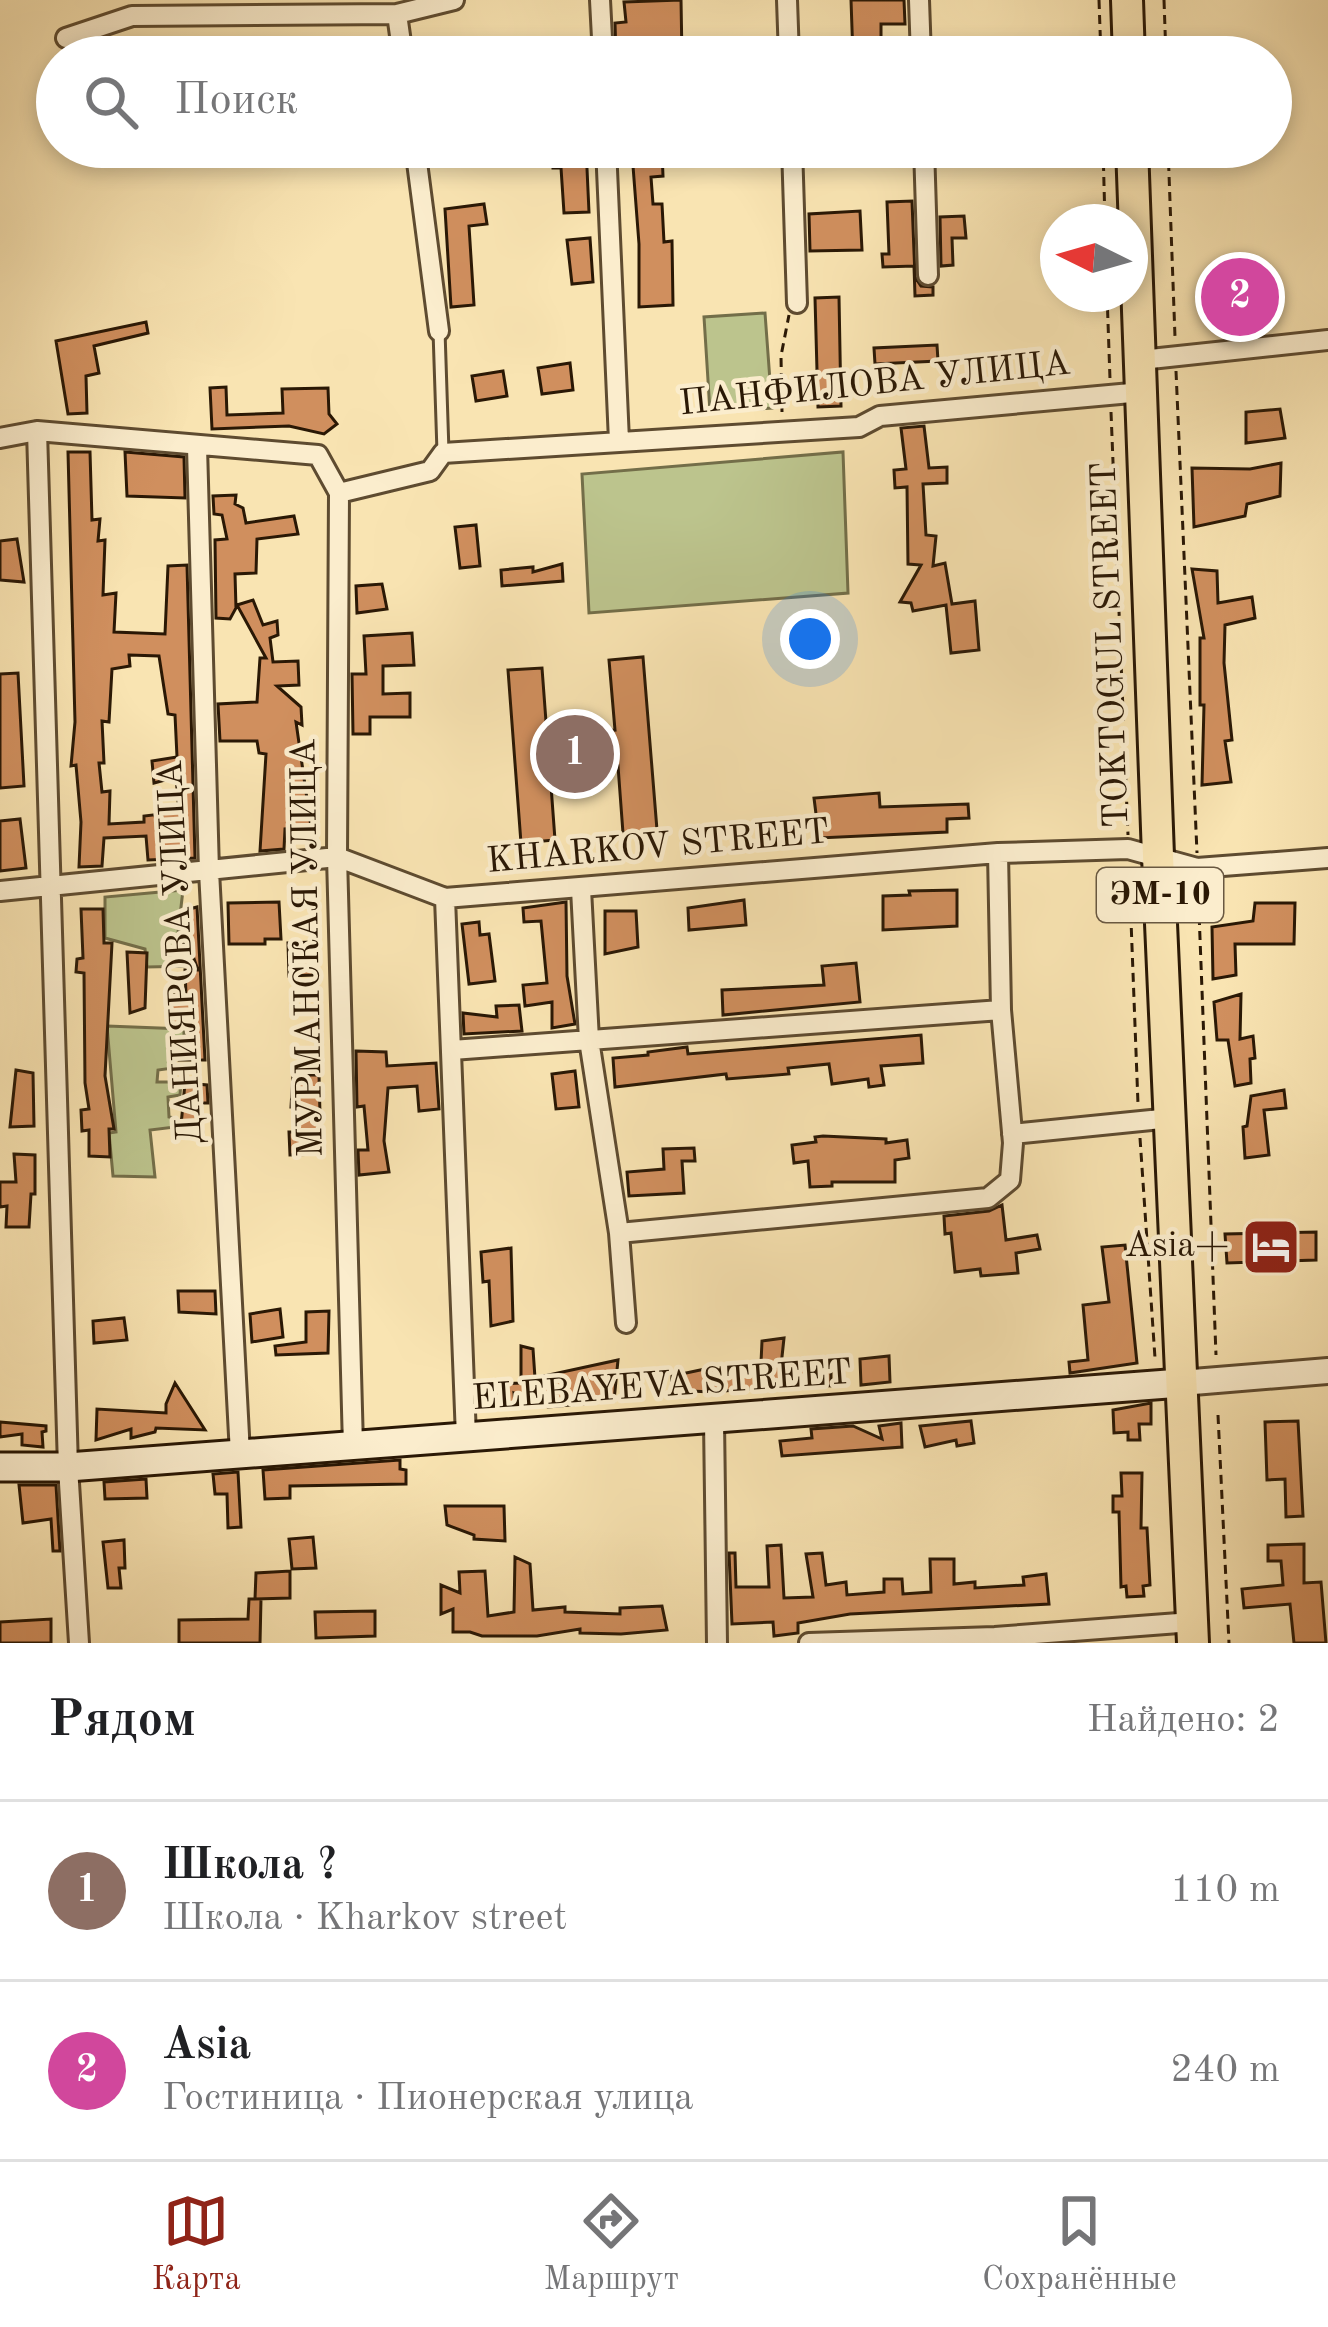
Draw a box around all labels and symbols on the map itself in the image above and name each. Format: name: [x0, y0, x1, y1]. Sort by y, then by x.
north arrow: [1040, 204, 1148, 312]
pin: 2: [1201, 252, 1279, 342]
street label: ПАНФИЛОВА УЛИЦА: [678, 347, 1072, 423]
street label: TOKTOGUL STREET: [1088, 461, 1136, 829]
your location: [780, 609, 840, 669]
pin: 1: [536, 709, 614, 799]
street label: МУРМАНСКАЯ УЛИЦА: [287, 738, 331, 1158]
street label: ДАНИЯРОВА УЛИЦА: [154, 759, 210, 1145]
street label: KHARKOV STREET: [485, 815, 831, 881]
road number: ЭМ-10: [1097, 868, 1223, 922]
hotel icon: Asia+: [1240, 1216, 1302, 1278]
place label: Asia+: [1125, 1229, 1229, 1265]
street label: ELEBAYEVA STREET: [471, 1356, 853, 1418]

